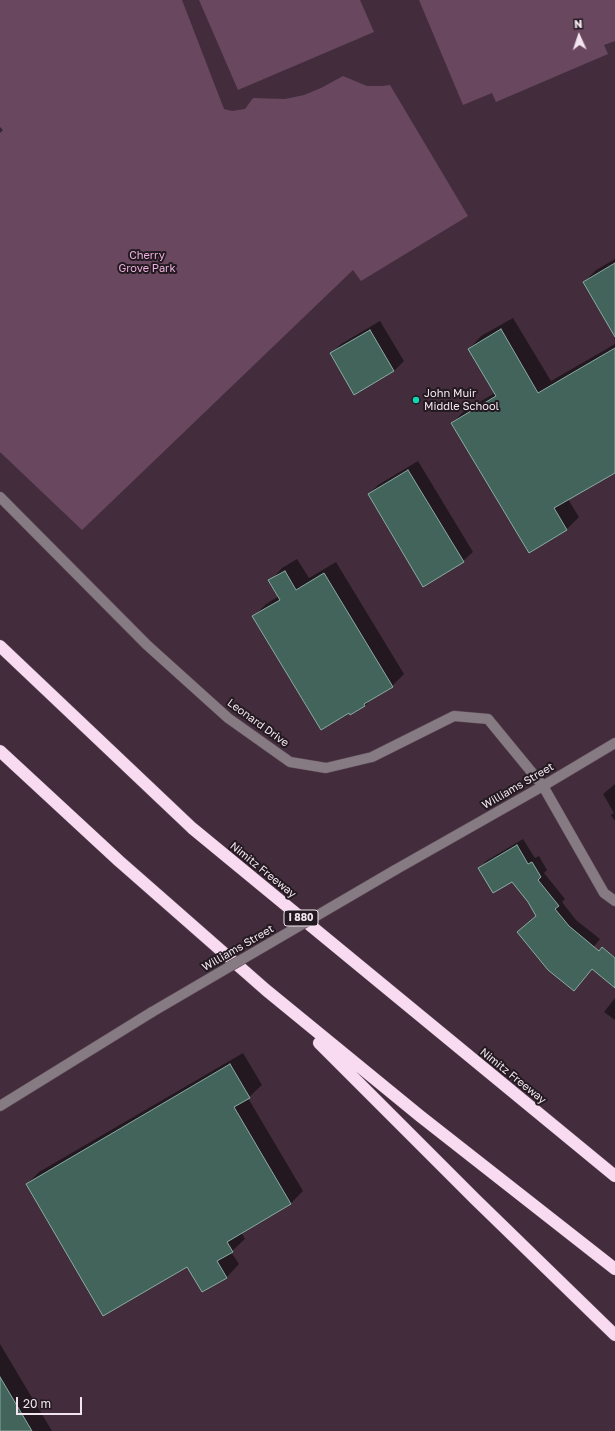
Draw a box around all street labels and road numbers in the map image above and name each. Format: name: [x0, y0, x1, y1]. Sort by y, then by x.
street label: Leonard Drive: [225, 696, 291, 750]
street label: Williams Street: [480, 760, 556, 812]
street label: Nimitz Freeway: [227, 839, 299, 901]
road number: I 880: [284, 910, 318, 926]
street label: Williams Street: [200, 922, 276, 974]
street label: Nimitz Freeway: [477, 1045, 549, 1107]

